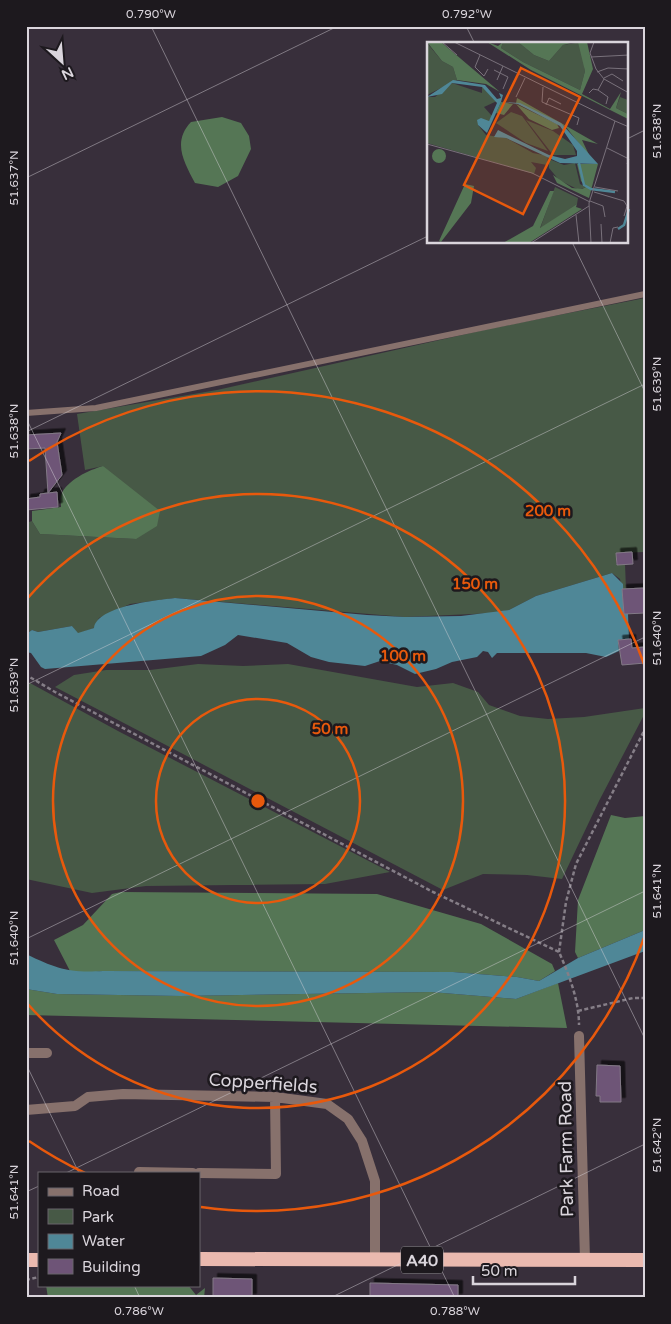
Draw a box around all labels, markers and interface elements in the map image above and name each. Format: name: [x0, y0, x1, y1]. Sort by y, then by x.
text: 0.790°W: [126, 7, 176, 21]
text: 0.792°W: [442, 7, 492, 21]
north arrow: [38, 38, 88, 88]
inset map: [427, 42, 628, 244]
text: N: [59, 63, 76, 83]
text: 51.638°N: [650, 104, 664, 158]
text: 51.637°N: [7, 150, 21, 206]
text: 51.639°N: [650, 357, 664, 411]
text: 51.638°N: [7, 404, 21, 458]
text: 200 m: [525, 502, 571, 520]
text: 150 m: [452, 575, 498, 593]
text: 51.640°N: [650, 611, 664, 665]
text: 100 m: [380, 647, 426, 665]
text: 51.639°N: [7, 658, 21, 712]
text: 50 m: [312, 720, 348, 738]
centre of rings: [249, 792, 267, 810]
text: 51.641°N: [650, 864, 664, 918]
text: 51.640°N: [7, 911, 21, 965]
street label: Copperfields: [208, 1068, 318, 1098]
street label: Park Farm Road: [554, 1081, 578, 1217]
text: 51.642°N: [650, 1118, 664, 1172]
text: 51.641°N: [7, 1165, 21, 1219]
legend: [38, 1172, 200, 1286]
text: Road: [82, 1182, 120, 1200]
text: Park: [82, 1208, 114, 1226]
text: Water: [82, 1232, 125, 1250]
road number: A40: [401, 1246, 443, 1274]
scale bar: [473, 1254, 576, 1286]
text: Building: [82, 1258, 141, 1276]
text: 50 m: [481, 1262, 518, 1280]
text: 0.786°W: [114, 1304, 164, 1318]
text: 0.788°W: [430, 1304, 480, 1318]

